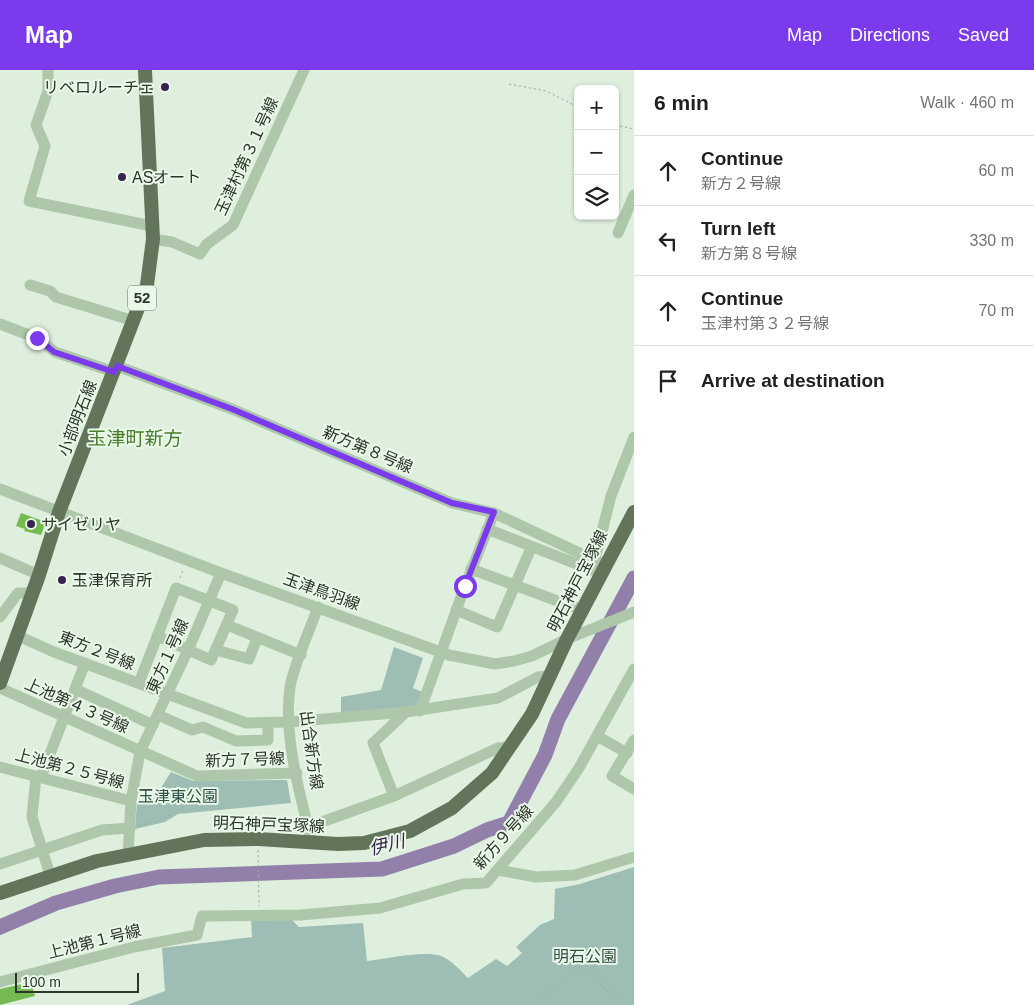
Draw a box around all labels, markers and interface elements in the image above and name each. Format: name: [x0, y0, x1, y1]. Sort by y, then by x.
text: Map: [25, 21, 73, 48]
text: Map: [787, 25, 822, 45]
text: Directions: [850, 25, 930, 45]
text: Saved: [958, 25, 1009, 45]
place label: リベロルーチェ: [43, 79, 155, 96]
marker: リベロルーチェ: [159, 81, 171, 93]
map controls: [574, 85, 619, 220]
button: +: [574, 85, 619, 130]
text: 6 min: [654, 91, 709, 114]
text: Walk · 460 m: [920, 94, 1014, 111]
street label: 玉津村第３１号線: [212, 95, 281, 218]
button: −: [574, 130, 619, 175]
text: Continue: [701, 148, 783, 169]
icon: ahead: [654, 157, 682, 185]
text: 60 m: [978, 162, 1014, 179]
place label: ASオート: [132, 169, 201, 186]
marker: ASオート: [116, 171, 128, 183]
button: layers: [574, 175, 619, 220]
text: 新方２号線: [701, 175, 781, 192]
text: Turn left: [701, 218, 776, 239]
icon: left: [654, 227, 682, 255]
text: 330 m: [970, 232, 1014, 249]
text: 新方第８号線: [701, 245, 797, 262]
road number: 52: [128, 286, 156, 310]
text: Continue: [701, 288, 783, 309]
icon: ahead: [654, 297, 682, 325]
text: 70 m: [978, 302, 1014, 319]
text: 玉津村第３２号線: [701, 315, 829, 332]
route end: [26, 327, 49, 350]
icon: arrive: [654, 367, 682, 395]
text: Arrive at destination: [701, 370, 885, 391]
street label: 小部明石線: [55, 378, 100, 459]
street label: 新方第８号線: [320, 423, 415, 476]
district label: 玉津町新方: [87, 428, 183, 449]
place label: サイゼリヤ: [41, 516, 121, 533]
marker: サイゼリヤ: [25, 518, 37, 530]
street label: 明石神戸宝塚線: [544, 527, 610, 635]
street label: 玉津鳥羽線: [281, 570, 362, 613]
place label: 玉津保育所: [72, 572, 152, 589]
marker: 玉津保育所: [56, 574, 68, 586]
route start: [454, 575, 477, 598]
street label: 東方１号線: [143, 616, 191, 696]
street label: 東方２号線: [56, 628, 137, 673]
street label: 上池第４３号線: [22, 675, 131, 736]
street label: 出合新方線: [298, 709, 325, 791]
street label: 上池第２５号線: [14, 746, 126, 791]
street label: 新方７号線: [205, 750, 285, 769]
park label: 玉津東公園: [138, 788, 218, 805]
street label: 新方９号線: [470, 802, 536, 873]
street label: 明石神戸宝塚線: [213, 814, 325, 835]
water label: 伊川: [367, 831, 409, 859]
street label: 上池第１号線: [45, 922, 143, 961]
park label: 明石公園: [553, 948, 617, 965]
scale bar: [15, 970, 139, 993]
text: 100 m: [22, 974, 61, 990]

